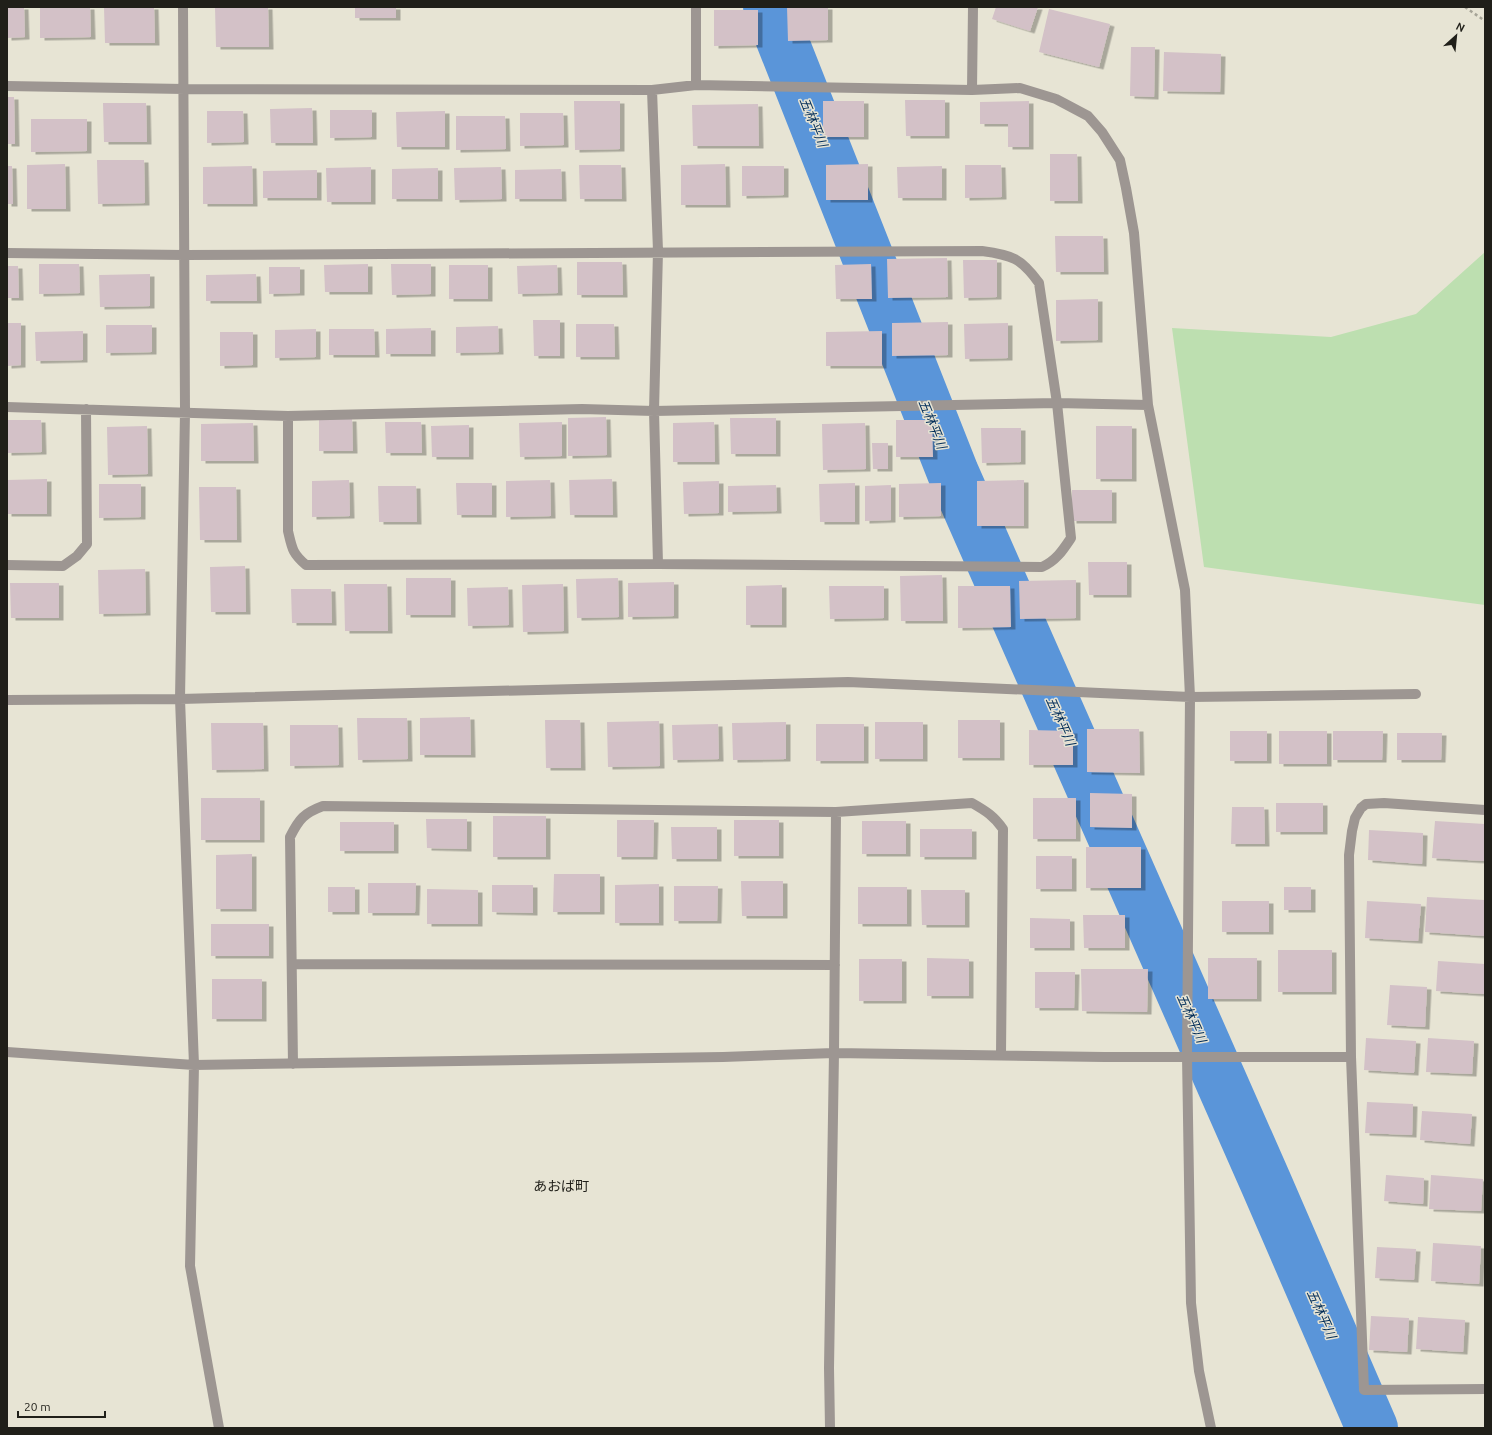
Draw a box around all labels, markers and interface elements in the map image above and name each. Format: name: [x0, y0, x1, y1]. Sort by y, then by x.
north arrow: [1436, 16, 1476, 56]
text: N: [1454, 20, 1467, 34]
water label: 五林平川: [798, 95, 831, 151]
water label: 五林平川: [917, 397, 950, 453]
water label: 五林平川: [1044, 694, 1079, 749]
water label: 五林平川: [1175, 991, 1210, 1046]
district label: あおば町: [533, 1178, 589, 1194]
water label: 五林平川: [1305, 1287, 1340, 1342]
scale bar: [18, 1393, 105, 1419]
text: 20 m: [24, 1400, 51, 1413]

